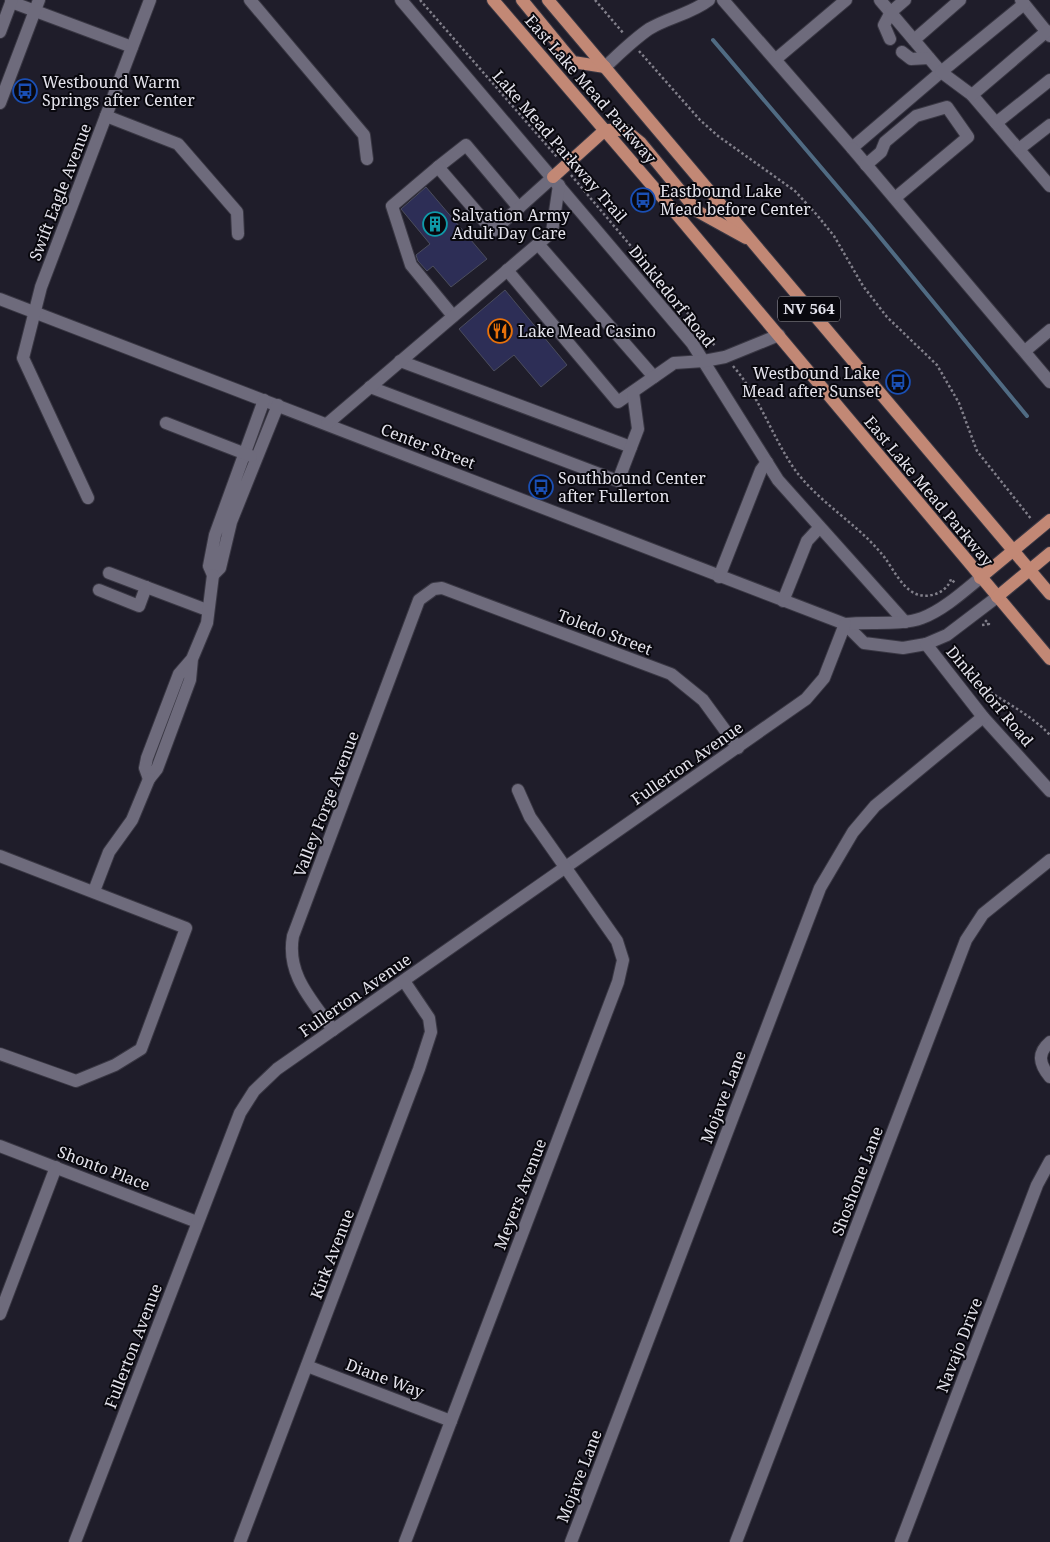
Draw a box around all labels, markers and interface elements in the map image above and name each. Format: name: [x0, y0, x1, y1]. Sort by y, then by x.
street label: East Lake Mead Parkway: [520, 10, 662, 169]
street label: Lake Mead Parkway Trail: [488, 65, 632, 227]
place label: Westbound Warm Springs after Center: [42, 71, 195, 111]
bus stop icon: Westbound Warm Springs after Center: [12, 78, 38, 104]
street label: Swift Eagle Avenue: [24, 120, 96, 264]
place label: Eastbound Lake Mead before Center: [660, 180, 811, 220]
bus stop icon: Eastbound Lake Mead before Center: [630, 187, 656, 213]
place label: Salvation Army Adult Day Care: [452, 204, 571, 244]
building icon: Salvation Army Adult Day Care: [422, 211, 448, 237]
street label: Dinkledorf Road: [624, 240, 720, 352]
road number: NV 564: [778, 296, 840, 322]
restaurant icon: Lake Mead Casino: [487, 318, 513, 344]
place label: Lake Mead Casino: [518, 320, 656, 342]
place label: Westbound Lake Mead after Sunset: [742, 362, 880, 402]
bus stop icon: Westbound Lake Mead after Sunset: [885, 369, 911, 395]
street label: East Lake Mead Parkway: [859, 411, 999, 572]
street label: Center Street: [378, 418, 479, 474]
place label: Southbound Center after Fullerton: [558, 467, 706, 507]
bus stop icon: Southbound Center after Fullerton: [528, 474, 554, 500]
street label: Toledo Street: [555, 604, 656, 660]
street label: Dinkledorf Road: [941, 641, 1039, 751]
street label: Fullerton Avenue: [627, 716, 747, 810]
street label: Valley Forge Avenue: [288, 728, 364, 880]
street label: Fullerton Avenue: [295, 948, 415, 1042]
street label: Mojave Lane: [695, 1047, 751, 1147]
street label: Shoshone Lane: [826, 1123, 888, 1239]
street label: Meyers Avenue: [489, 1135, 551, 1253]
street label: Shonto Place: [55, 1140, 153, 1196]
street label: Kirk Avenue: [305, 1206, 359, 1302]
street label: Fullerton Avenue: [99, 1280, 167, 1412]
street label: Navajo Drive: [931, 1294, 987, 1396]
street label: Diane Way: [343, 1353, 428, 1403]
street label: Mojave Lane: [551, 1426, 607, 1526]

